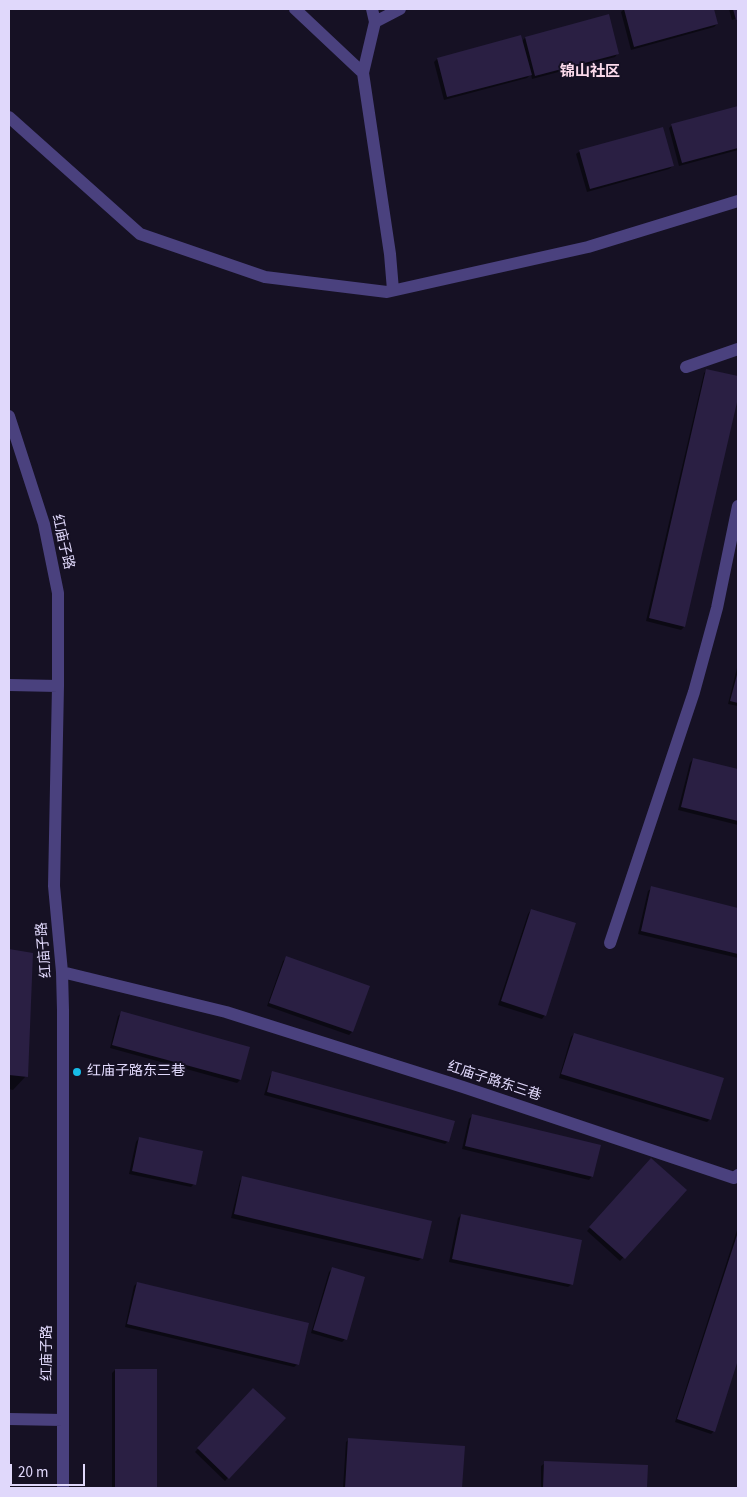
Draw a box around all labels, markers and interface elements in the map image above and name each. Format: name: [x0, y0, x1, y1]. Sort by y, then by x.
district label: 锦山社区: [560, 64, 620, 82]
street label: 红庙子路: [48, 513, 76, 571]
street label: 红庙子路: [34, 921, 56, 979]
street label: 红庙子路东三巷: [445, 1059, 543, 1105]
place label: 红庙子路东三巷: [87, 1064, 185, 1080]
marker: 红庙子路东三巷: [71, 1066, 83, 1078]
street label: 红庙子路: [40, 1325, 56, 1381]
scale bar: [12, 1454, 88, 1486]
text: 20 m: [18, 1462, 48, 1483]

